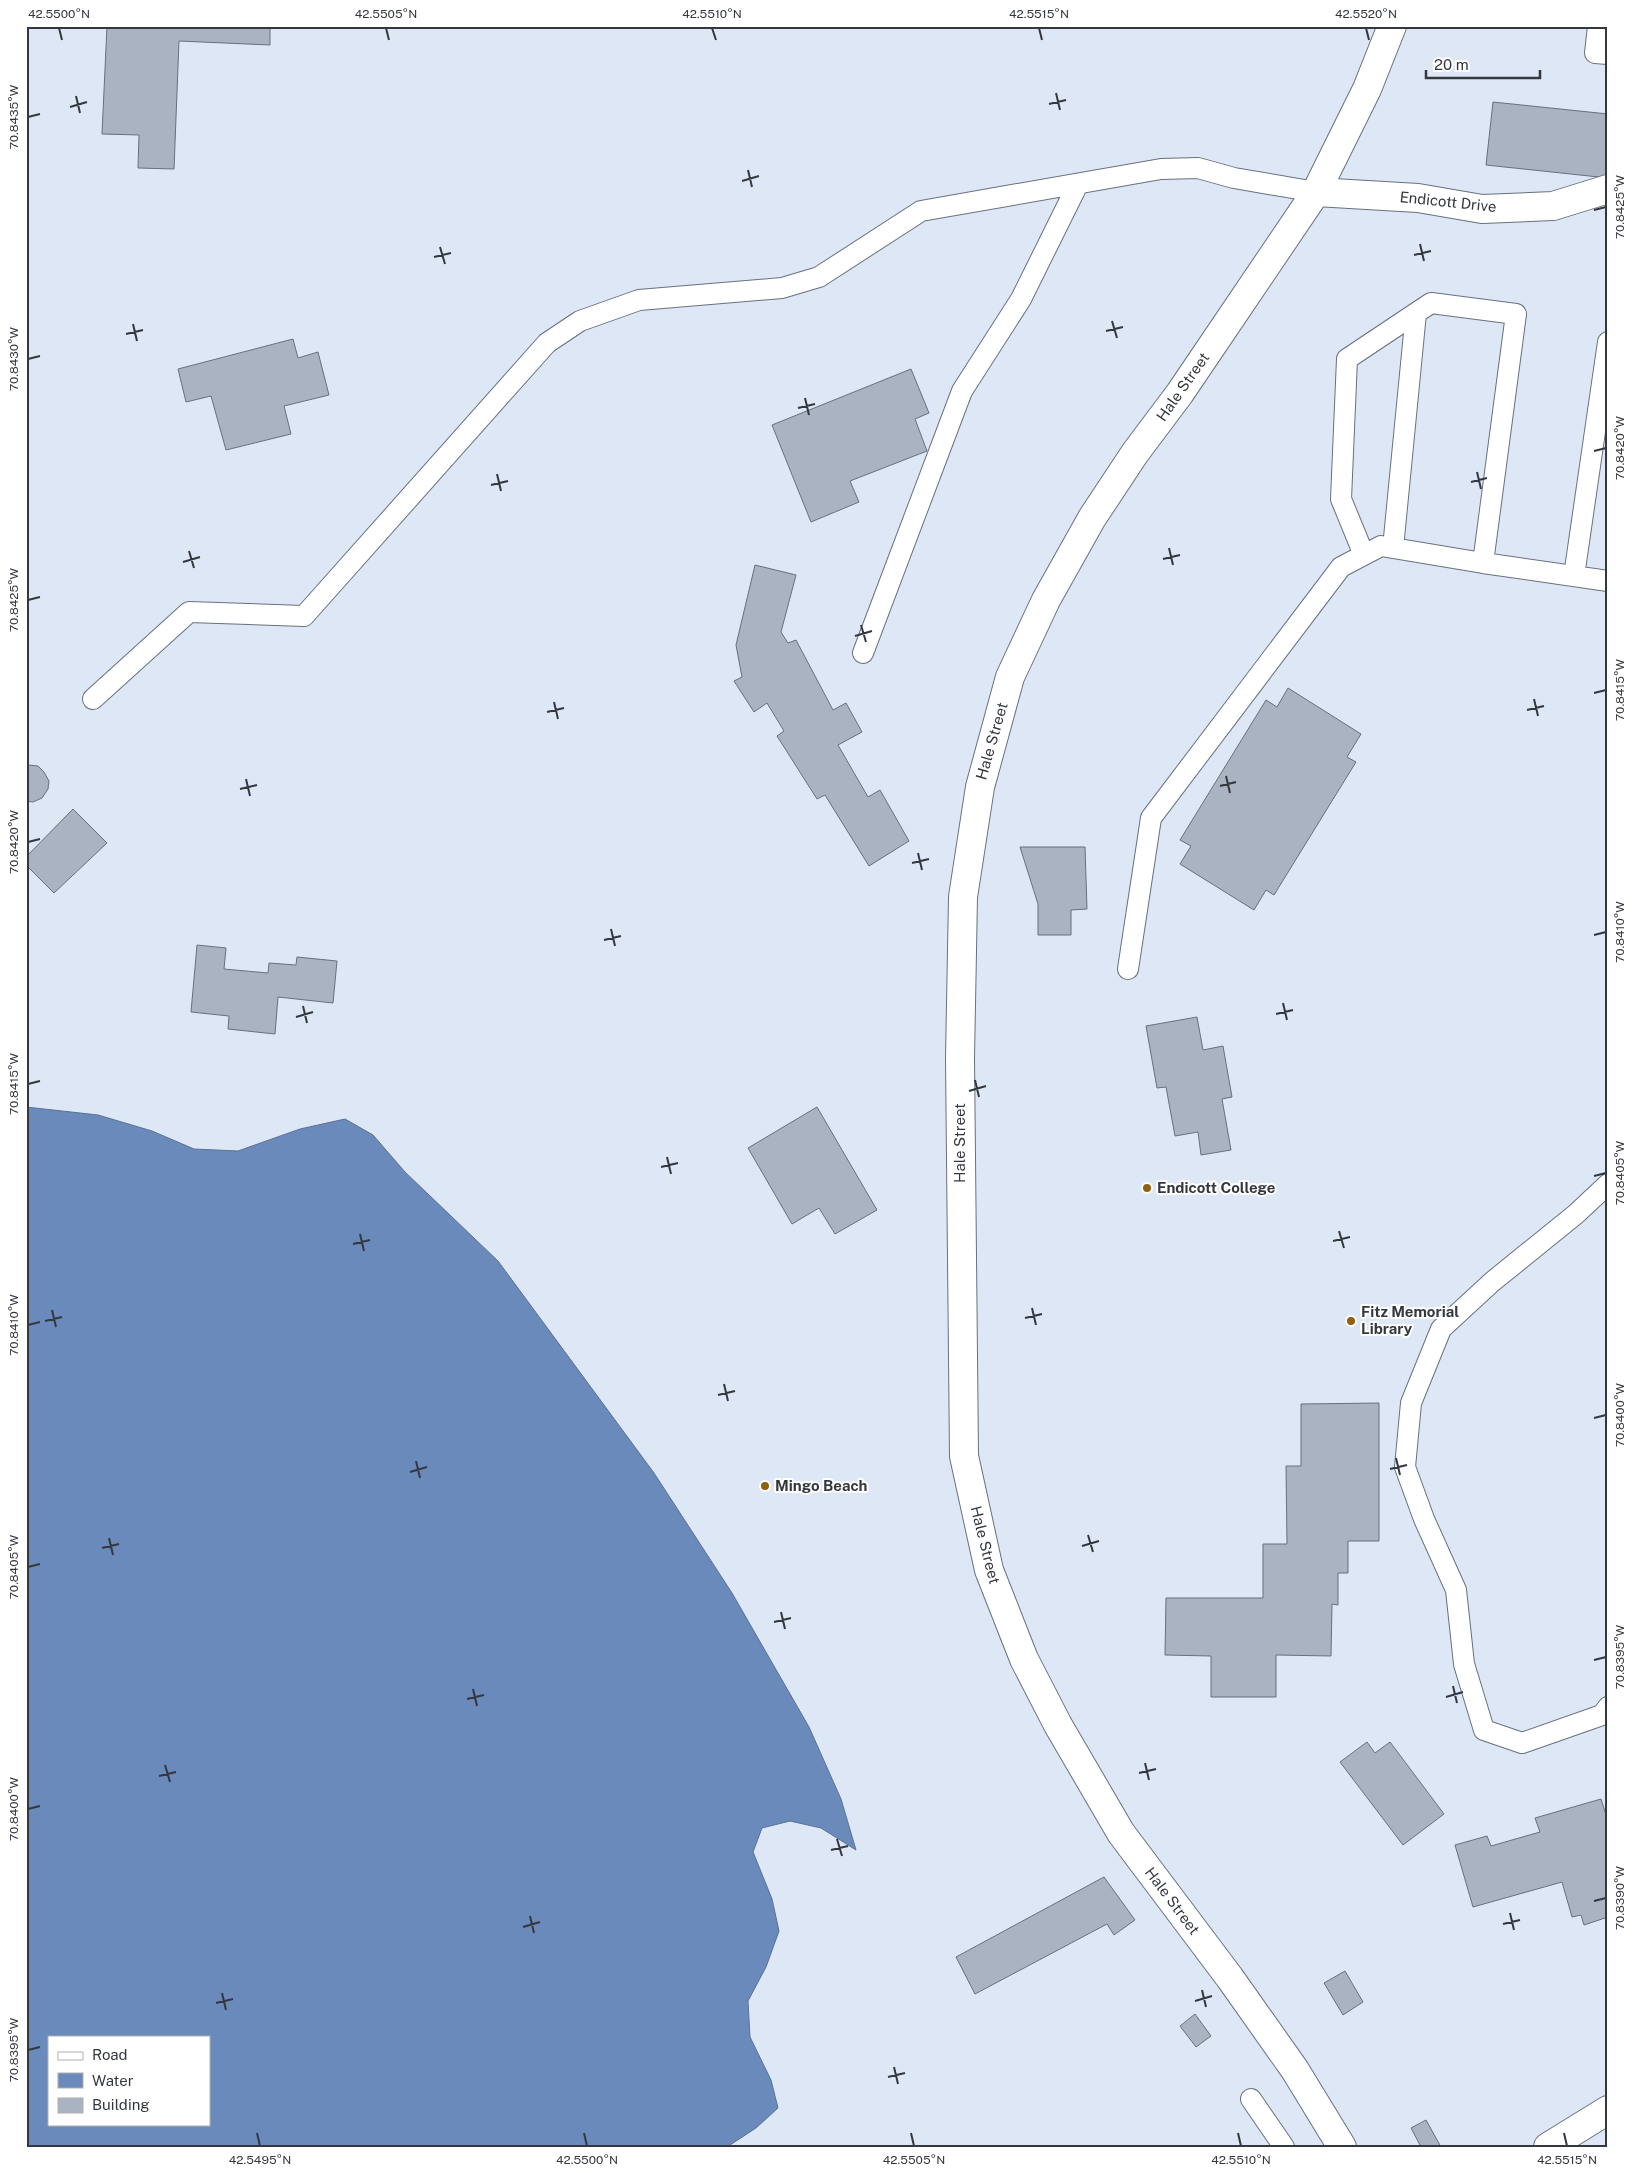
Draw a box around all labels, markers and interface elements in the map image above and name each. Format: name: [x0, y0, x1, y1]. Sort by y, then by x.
text: 42.5500°N: [28, 7, 90, 21]
text: 42.5505°N: [355, 7, 417, 21]
text: 42.5510°N: [682, 7, 742, 21]
text: 42.5515°N: [1009, 7, 1069, 21]
text: 42.5520°N: [1335, 7, 1397, 21]
scale bar: [1426, 48, 1540, 80]
text: 20 m: [1434, 56, 1469, 73]
text: 70.8435°W: [7, 84, 21, 149]
text: 70.8425°W: [1613, 174, 1627, 239]
street label: Endicott Drive: [1399, 188, 1497, 215]
text: 70.8430°W: [7, 326, 21, 391]
street label: Hale Street: [1153, 349, 1213, 424]
text: 70.8420°W: [1613, 416, 1627, 480]
text: 70.8425°W: [7, 567, 21, 632]
text: 70.8415°W: [1613, 659, 1627, 721]
street label: Hale Street: [972, 700, 1011, 782]
text: 70.8420°W: [7, 810, 21, 874]
text: 70.8410°W: [1613, 901, 1627, 963]
text: 70.8415°W: [7, 1053, 21, 1115]
street label: Hale Street: [951, 1103, 968, 1183]
text: 70.8405°W: [1613, 1140, 1627, 1205]
place label: Endicott College: [1157, 1179, 1275, 1196]
marker: Endicott College: [1141, 1182, 1153, 1194]
text: 70.8410°W: [7, 1294, 21, 1356]
place label: Fitz Memorial Library: [1361, 1303, 1459, 1337]
marker: Fitz Memorial Library: [1345, 1315, 1357, 1327]
text: 70.8400°W: [1613, 1382, 1627, 1447]
place label: Mingo Beach: [775, 1477, 868, 1494]
marker: Mingo Beach: [759, 1480, 771, 1492]
street label: Hale Street: [968, 1504, 1003, 1586]
text: 70.8405°W: [7, 1534, 21, 1599]
text: 70.8395°W: [1613, 1624, 1627, 1689]
text: 70.8400°W: [7, 1776, 21, 1841]
street label: Hale Street: [1142, 1864, 1203, 1938]
text: 70.8390°W: [1613, 1865, 1627, 1930]
text: 70.8395°W: [7, 2017, 21, 2082]
legend: [48, 2036, 210, 2126]
text: Road: [92, 2046, 128, 2063]
text: Water: [92, 2072, 134, 2089]
text: Building: [92, 2096, 150, 2113]
text: 42.5495°N: [229, 2153, 291, 2167]
text: 42.5500°N: [556, 2153, 618, 2167]
text: 42.5505°N: [883, 2153, 945, 2167]
text: 42.5510°N: [1211, 2153, 1271, 2167]
text: 42.5515°N: [1537, 2153, 1597, 2167]

